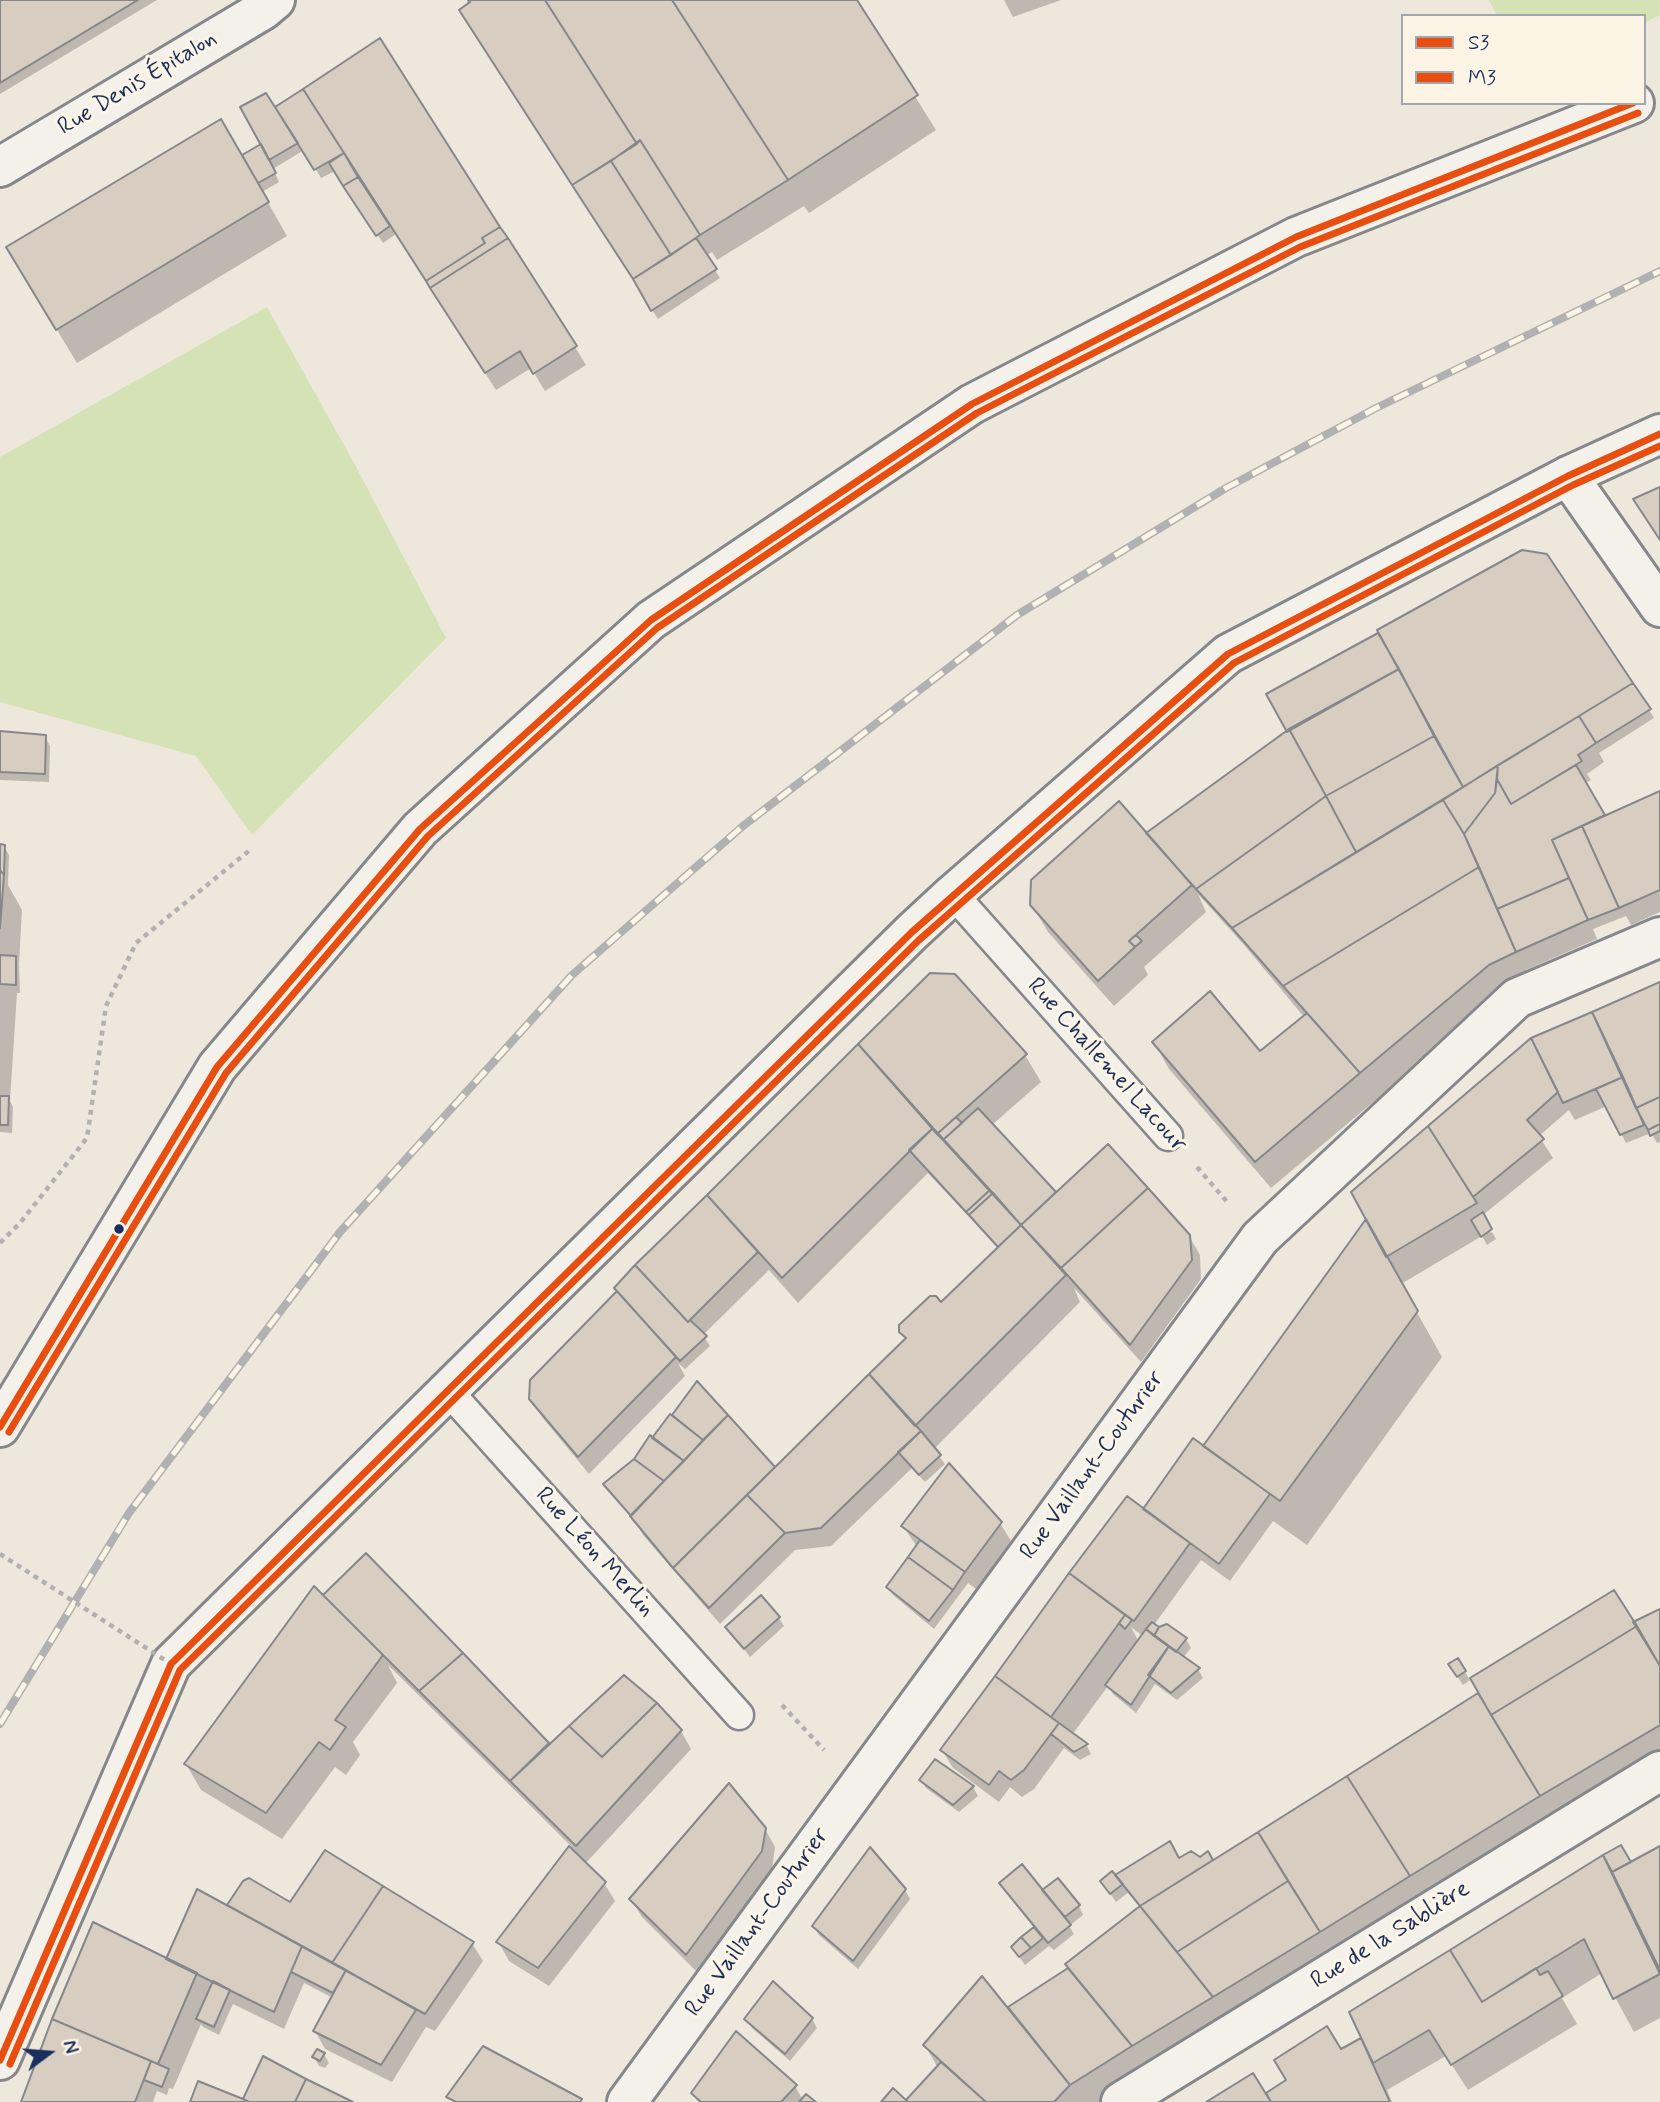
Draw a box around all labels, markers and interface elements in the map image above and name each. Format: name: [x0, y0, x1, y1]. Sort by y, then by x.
legend: [1401, 14, 1646, 105]
street label: Rue Denis Épitalon: [53, 25, 223, 143]
text: S3: [1468, 29, 1489, 57]
text: M3: [1468, 64, 1496, 92]
street label: Rue Challemel Lacour: [1020, 973, 1192, 1159]
unlabelled marker: [112, 1222, 126, 1236]
street label: Rue Vaillant-Couturier: [1015, 1366, 1171, 1566]
street label: Rue Léon Merlin: [528, 1482, 660, 1624]
street label: Rue Vaillant-Couturier: [680, 1823, 836, 2023]
street label: Rue de la Sablière: [1306, 1876, 1476, 1996]
north arrow: [14, 2018, 84, 2088]
text: N: [56, 2038, 83, 2057]

